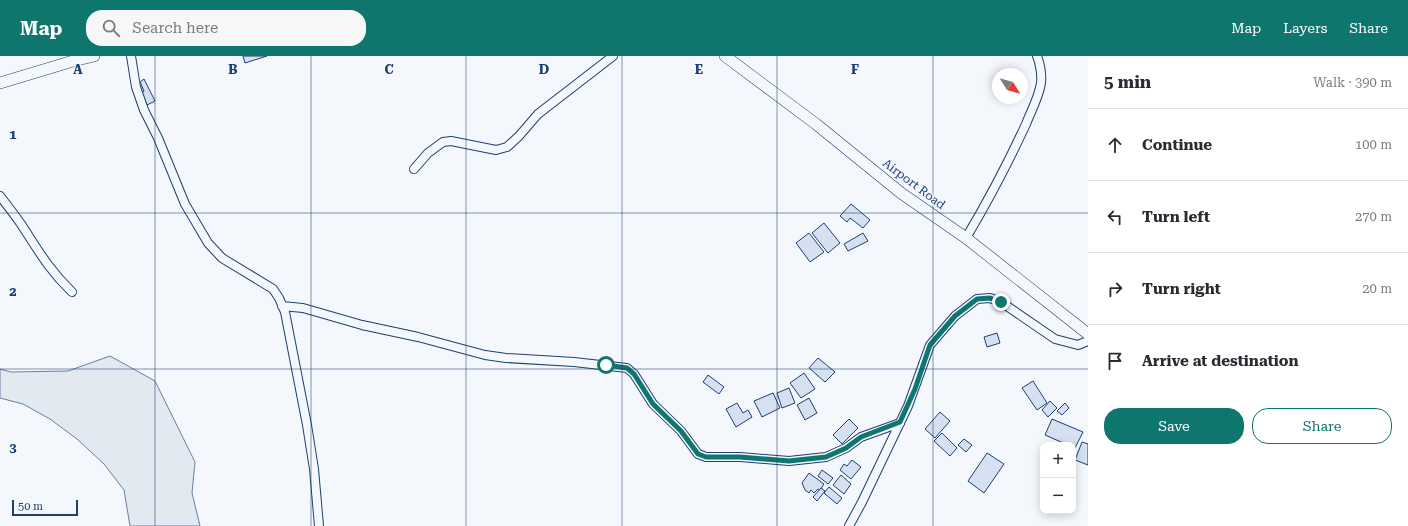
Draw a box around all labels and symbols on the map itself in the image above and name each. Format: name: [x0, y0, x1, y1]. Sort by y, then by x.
text: A: [73, 62, 83, 77]
text: B: [228, 62, 238, 77]
text: C: [384, 62, 394, 77]
text: D: [539, 62, 549, 77]
text: E: [695, 62, 703, 77]
text: F: [851, 62, 859, 77]
north arrow: [992, 68, 1028, 104]
text: 1: [9, 127, 17, 142]
street label: Airport Road: [880, 156, 948, 212]
text: 2: [9, 284, 17, 299]
route end: [992, 293, 1010, 311]
route start: [597, 356, 615, 374]
text: 3: [9, 440, 17, 455]
scale bar: [12, 498, 78, 517]

